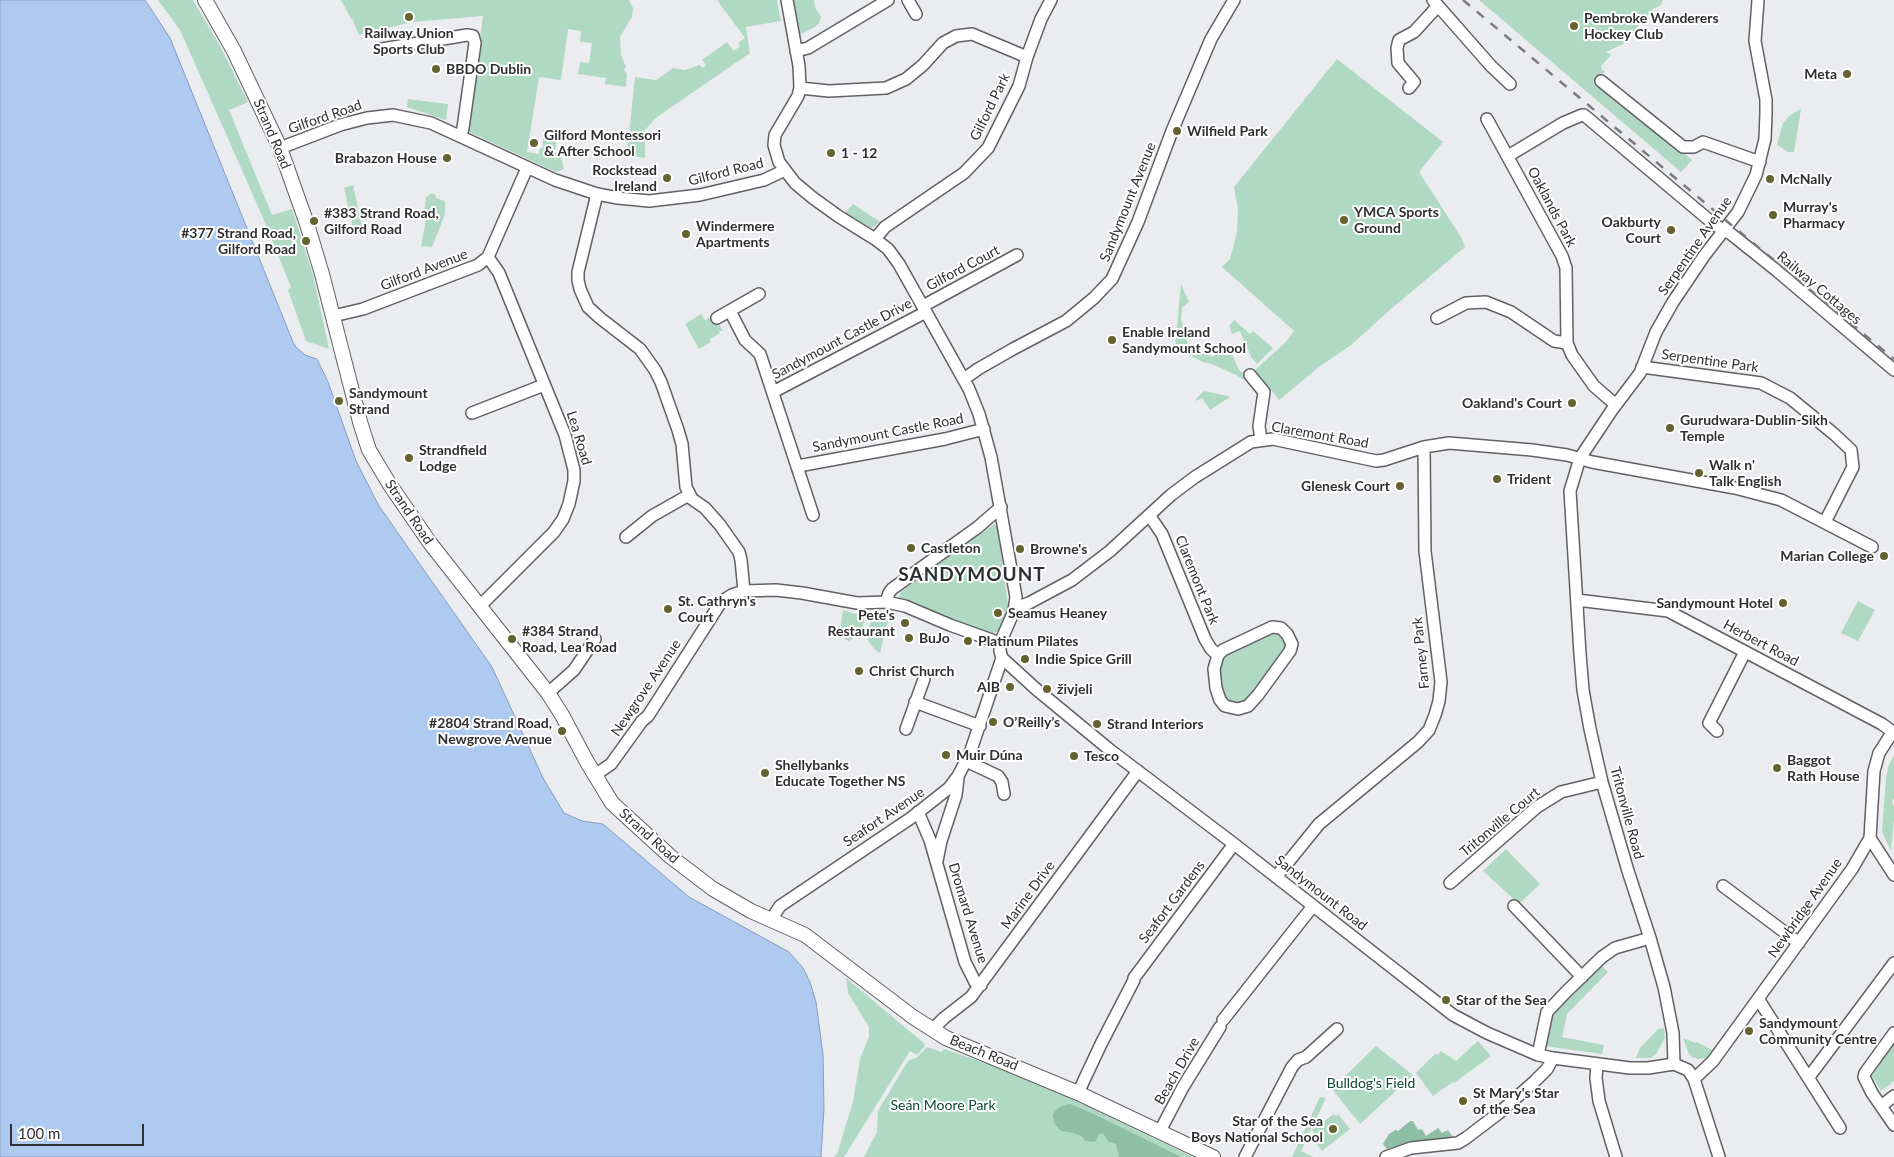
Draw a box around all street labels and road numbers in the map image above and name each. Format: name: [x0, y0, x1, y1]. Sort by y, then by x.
street label: Gilford Park: [966, 70, 1014, 144]
street label: Strand Road: [250, 96, 294, 172]
street label: Gilford Road: [286, 97, 364, 137]
street label: Sandymount Avenue: [1096, 140, 1160, 264]
street label: Gilford Road: [687, 155, 765, 189]
street label: Oaklands Park: [1524, 164, 1580, 250]
street label: Serpentine Avenue: [1655, 193, 1735, 299]
street label: Gilford Court: [923, 242, 1003, 294]
street label: Gilford Avenue: [378, 246, 470, 294]
street label: Railway Cottages: [1773, 248, 1865, 328]
street label: Sandymount Castle Drive: [769, 295, 915, 383]
street label: Serpentine Park: [1660, 346, 1760, 376]
street label: Lea Road: [563, 409, 595, 467]
street label: Sandymount Castle Road: [811, 410, 965, 456]
street label: Claremont Road: [1270, 418, 1370, 452]
street label: Strand Road: [381, 476, 437, 548]
street label: Claremont Park: [1171, 533, 1223, 627]
street label: Farney Park: [1409, 616, 1433, 690]
street label: Herbert Road: [1720, 616, 1802, 670]
street label: Newgrove Avenue: [607, 637, 685, 739]
street label: Tritonville Road: [1607, 765, 1647, 861]
street label: Seafort Avenue: [840, 784, 928, 850]
street label: Tritonville Court: [1457, 784, 1543, 860]
street label: Strand Road: [616, 805, 682, 867]
street label: Sandymount Road: [1272, 852, 1370, 934]
street label: Newbridge Avenue: [1764, 855, 1846, 961]
street label: Seafort Gardens: [1135, 857, 1209, 947]
street label: Marine Drive: [998, 858, 1058, 932]
street label: Dromard Avenue: [945, 861, 991, 965]
street label: Beach Road: [947, 1032, 1021, 1074]
street label: Beach Drive: [1151, 1034, 1203, 1108]

